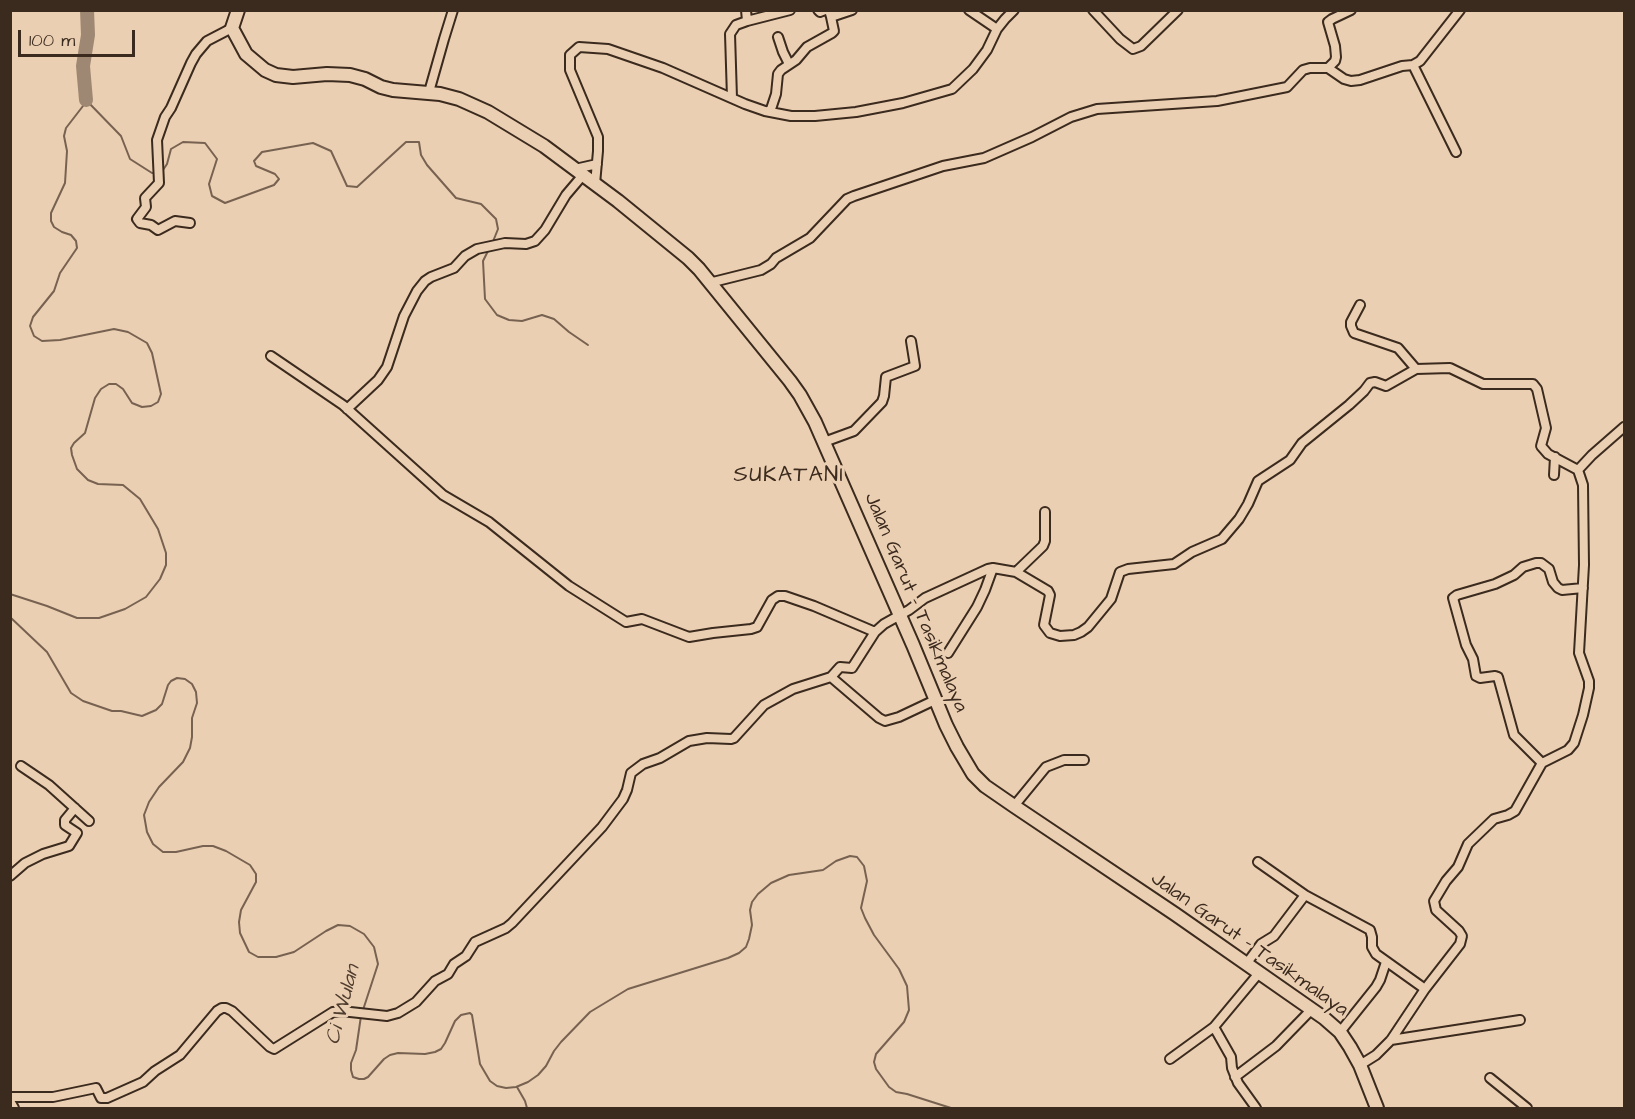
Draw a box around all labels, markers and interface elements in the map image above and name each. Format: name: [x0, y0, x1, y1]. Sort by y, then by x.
scale bar: [21, 18, 138, 56]
text: 100 m: [29, 28, 75, 53]
district label: SUKATANI: [734, 463, 844, 489]
street label: Jalan Garut - Tasikmalaya: [858, 490, 972, 716]
street label: Jalan Garut - Tasikmalaya: [1146, 868, 1352, 1022]
water label: Ci Wulan: [321, 962, 367, 1048]

